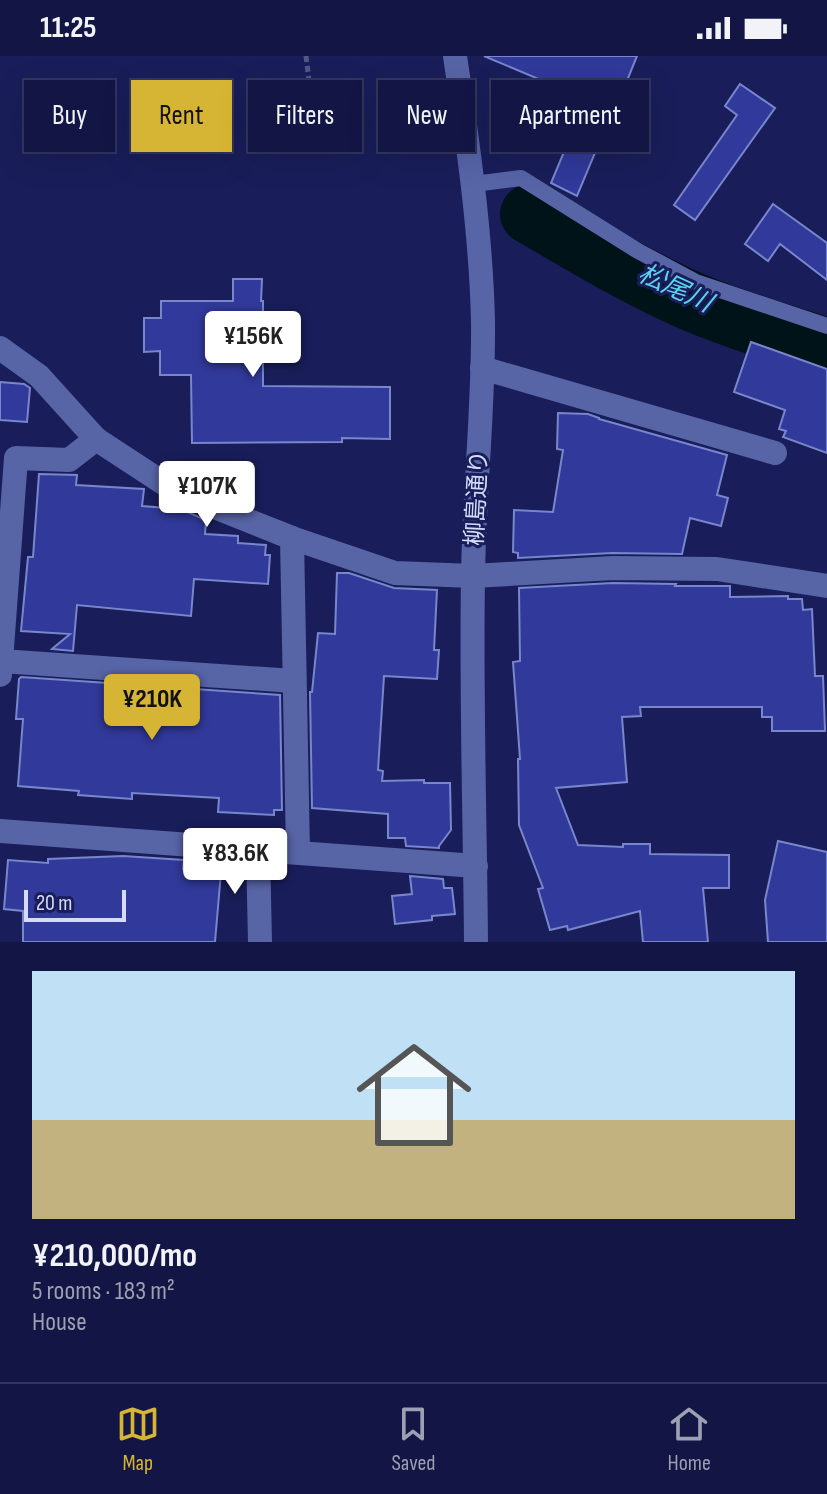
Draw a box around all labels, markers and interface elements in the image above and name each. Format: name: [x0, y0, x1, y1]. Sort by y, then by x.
text: 11:25: [40, 10, 97, 46]
chip: Buy: [24, 80, 115, 152]
chip: Rent: [131, 80, 232, 152]
chip: Filters: [248, 80, 362, 152]
chip: New: [378, 80, 475, 152]
chip: Apartment: [491, 80, 649, 152]
water label: 松尾川: [633, 258, 720, 321]
pin: ¥156K: [197, 311, 309, 379]
text: ¥156K: [223, 321, 283, 352]
street label: 柳島通り: [460, 449, 494, 547]
pin: ¥107K: [151, 461, 263, 529]
text: ¥107K: [177, 471, 237, 502]
pin: ¥210K: [96, 674, 208, 742]
text: ¥210K: [122, 684, 182, 715]
pin: ¥83.6K: [170, 828, 300, 896]
text: ¥83.6K: [201, 838, 269, 869]
scale bar: [24, 886, 126, 922]
text: 20 m: [36, 890, 73, 917]
icon: home: [342, 1023, 486, 1167]
text: ¥210,000/mo: [32, 1235, 197, 1276]
text: 5 rooms · 183 m²: [32, 1276, 175, 1307]
text: House: [32, 1307, 87, 1338]
tab: Map: [116, 1402, 160, 1477]
tab: Saved: [391, 1402, 436, 1477]
tab: Home: [667, 1402, 711, 1477]

